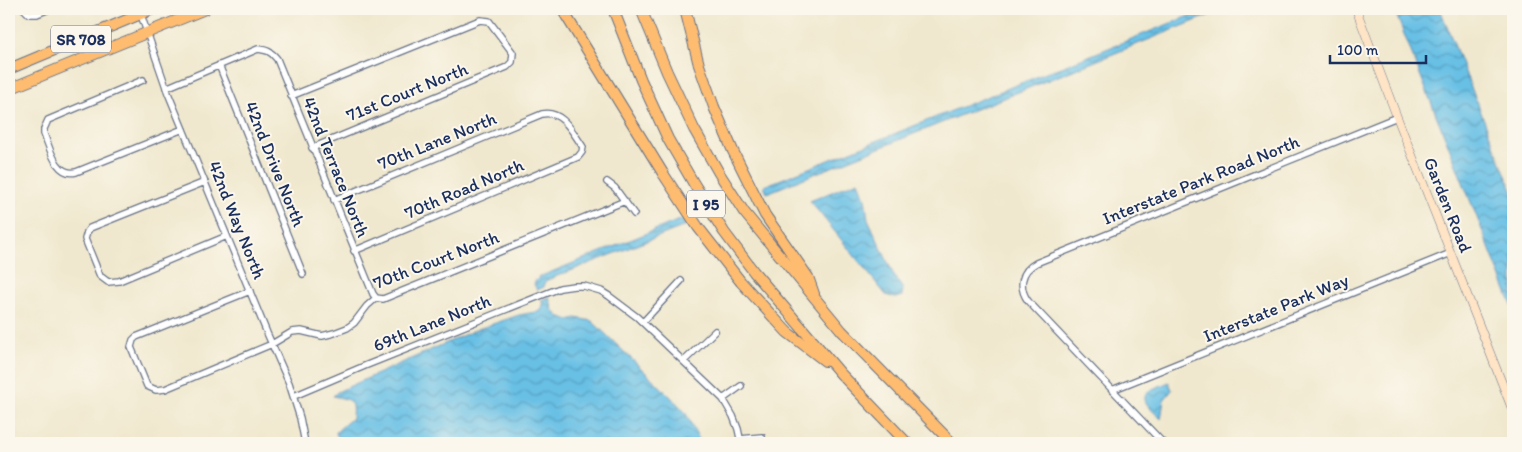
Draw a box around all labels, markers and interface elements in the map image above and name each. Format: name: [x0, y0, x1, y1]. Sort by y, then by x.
road number: SR 708: [51, 26, 111, 52]
scale bar: [1330, 32, 1426, 64]
text: 100 m: [1337, 41, 1379, 59]
street label: 71st Court North: [343, 57, 471, 126]
street label: 42nd Terrace North: [298, 94, 374, 240]
street label: 42nd Drive North: [240, 98, 310, 230]
street label: 70th Lane North: [374, 107, 500, 175]
street label: Interstate Park Road North: [1099, 130, 1303, 230]
street label: 70th Road North: [401, 154, 527, 224]
street label: Garden Road: [1419, 154, 1477, 256]
street label: 42nd Way North: [203, 158, 271, 283]
road number: I 95: [687, 190, 725, 218]
street label: 70th Court North: [370, 226, 502, 294]
street label: Interstate Park Way: [1200, 269, 1352, 347]
street label: 69th Lane North: [370, 289, 494, 357]

